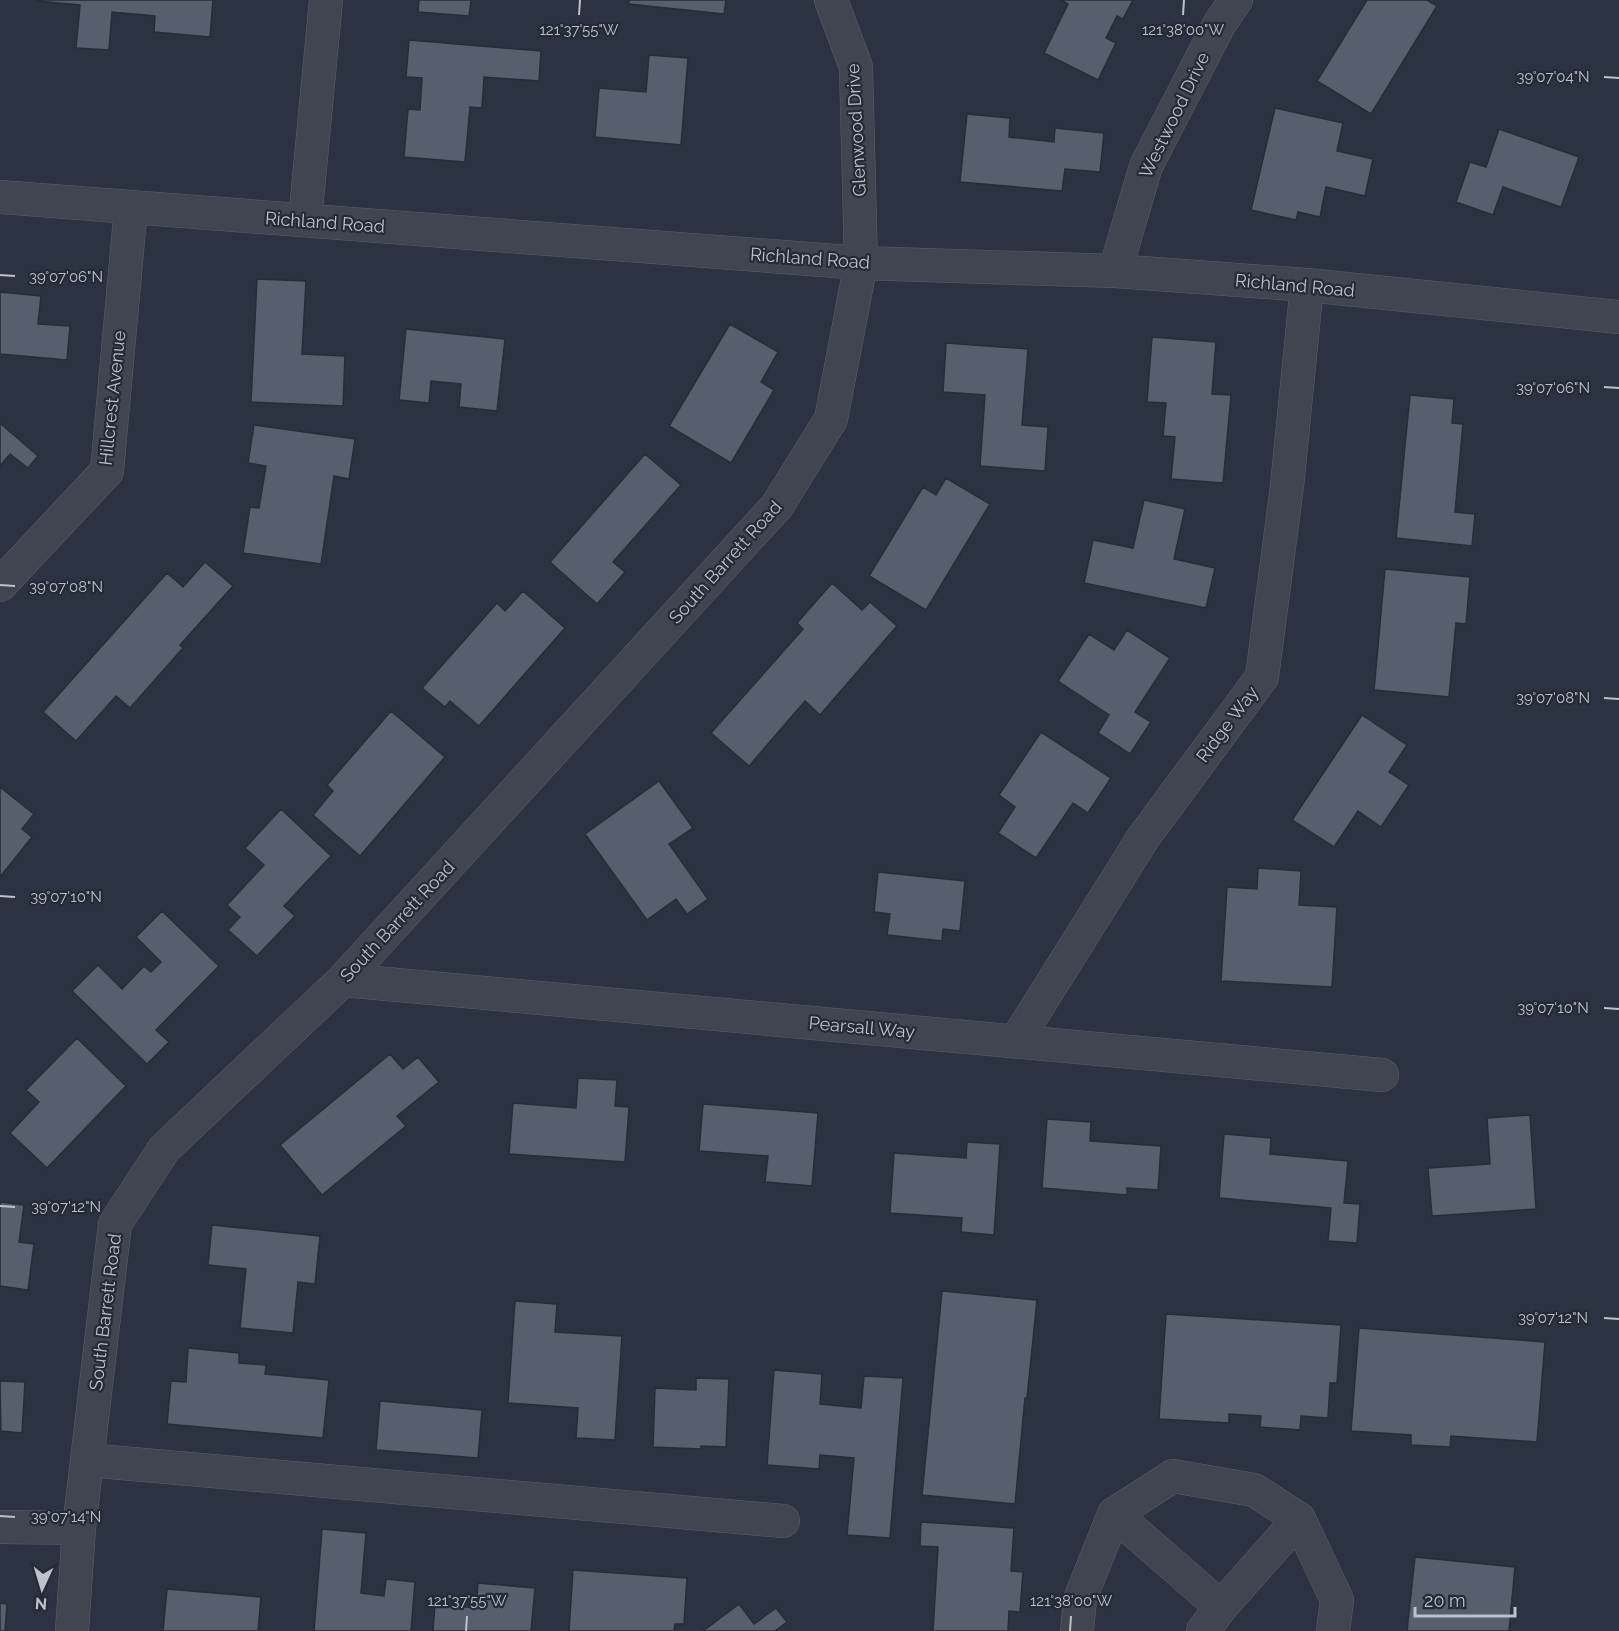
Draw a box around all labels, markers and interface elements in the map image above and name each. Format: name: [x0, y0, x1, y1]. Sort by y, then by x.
text: 121°37'55"W: [539, 21, 619, 39]
text: 121°38'00"W: [1142, 21, 1224, 39]
street label: Westwood Drive: [1134, 48, 1214, 181]
street label: Glenwood Drive: [842, 63, 870, 197]
text: 39°07'04"N: [1516, 68, 1590, 86]
street label: Richland Road: [264, 207, 386, 237]
street label: Richland Road: [749, 243, 871, 273]
text: 39°07'06"N: [29, 268, 103, 286]
street label: Richland Road: [1234, 269, 1356, 301]
street label: Hillcrest Avenue: [94, 329, 130, 466]
text: 39°07'06"N: [1516, 379, 1590, 397]
street label: South Barrett Road: [664, 496, 786, 628]
text: 39°07'08"N: [29, 578, 103, 596]
street label: Ridge Way: [1192, 682, 1262, 766]
text: 39°07'08"N: [1516, 689, 1590, 707]
street label: South Barrett Road: [335, 856, 459, 986]
text: 39°07'10"N: [30, 888, 102, 906]
text: 39°07'10"N: [1517, 999, 1589, 1017]
street label: Pearsall Way: [808, 1012, 916, 1042]
text: 39°07'12"N: [31, 1198, 101, 1216]
street label: South Barrett Road: [85, 1232, 125, 1392]
text: 39°07'12"N: [1518, 1309, 1588, 1327]
text: 39°07'14"N: [31, 1508, 101, 1526]
north arrow: [12, 1559, 72, 1619]
scale bar: [1415, 1580, 1516, 1618]
text: 20 m: [1424, 1590, 1466, 1611]
text: 121°37'55"W: [427, 1592, 507, 1610]
text: 121°38'00"W: [1030, 1592, 1112, 1610]
text: N: [34, 1594, 48, 1613]

